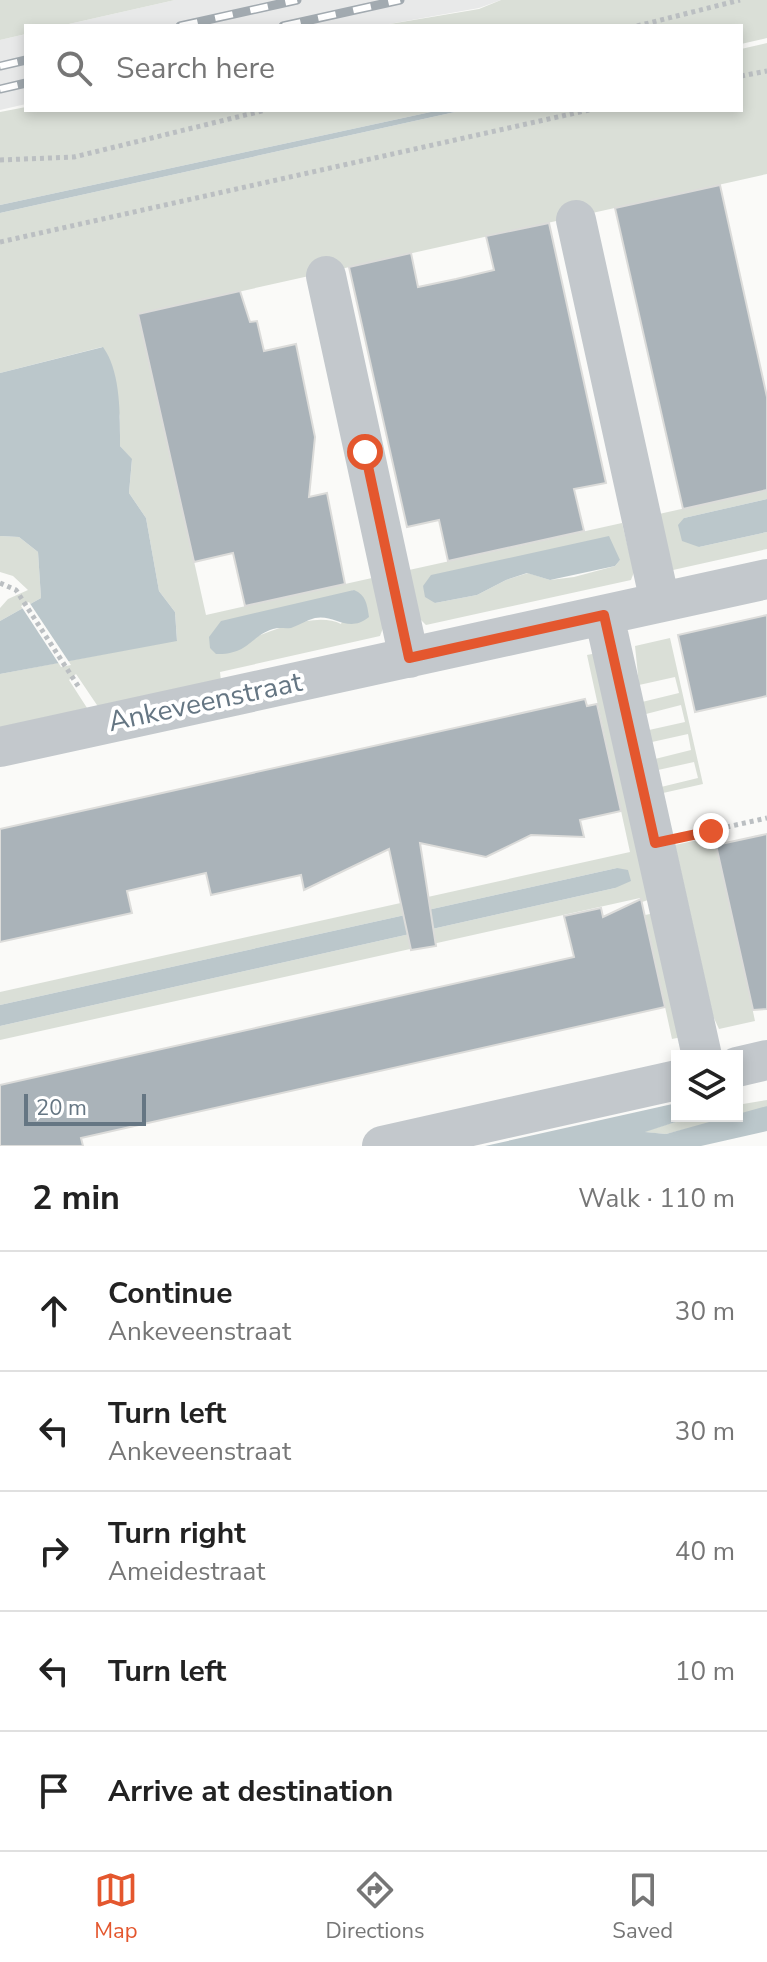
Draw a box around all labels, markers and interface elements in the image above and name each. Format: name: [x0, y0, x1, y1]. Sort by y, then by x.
search box: [24, 24, 743, 112]
icon: search: [52, 46, 96, 90]
text: Search here: [116, 48, 275, 89]
route start: [347, 434, 383, 470]
street label: Ankeveenstraat: [105, 663, 306, 741]
route end: [693, 813, 729, 849]
map controls: [671, 1050, 743, 1122]
button: layers: [671, 1050, 743, 1122]
scale bar: [24, 1090, 146, 1126]
text: 20 m: [36, 1093, 87, 1123]
text: 2 min: [32, 1175, 120, 1221]
text: Walk · 110 m: [578, 1181, 735, 1216]
text: Continue: [108, 1273, 233, 1314]
icon: ahead: [32, 1289, 76, 1333]
text: 30 m: [675, 1294, 735, 1329]
text: Ankeveenstraat: [108, 1314, 291, 1349]
text: Turn left: [108, 1393, 226, 1434]
icon: left: [32, 1409, 76, 1453]
text: 30 m: [675, 1414, 735, 1449]
text: Ankeveenstraat: [108, 1434, 291, 1469]
text: Turn right: [108, 1513, 246, 1554]
icon: right: [32, 1529, 76, 1573]
text: 40 m: [675, 1534, 735, 1569]
text: Ameidestraat: [108, 1554, 265, 1589]
icon: left: [32, 1649, 76, 1693]
text: Turn left: [108, 1651, 226, 1692]
text: 10 m: [675, 1654, 735, 1689]
icon: arrive: [32, 1769, 76, 1813]
text: Arrive at destination: [108, 1771, 393, 1812]
tab: Map: [94, 1868, 138, 1946]
tab: Directions: [326, 1868, 425, 1946]
tab: Saved: [612, 1868, 673, 1946]

